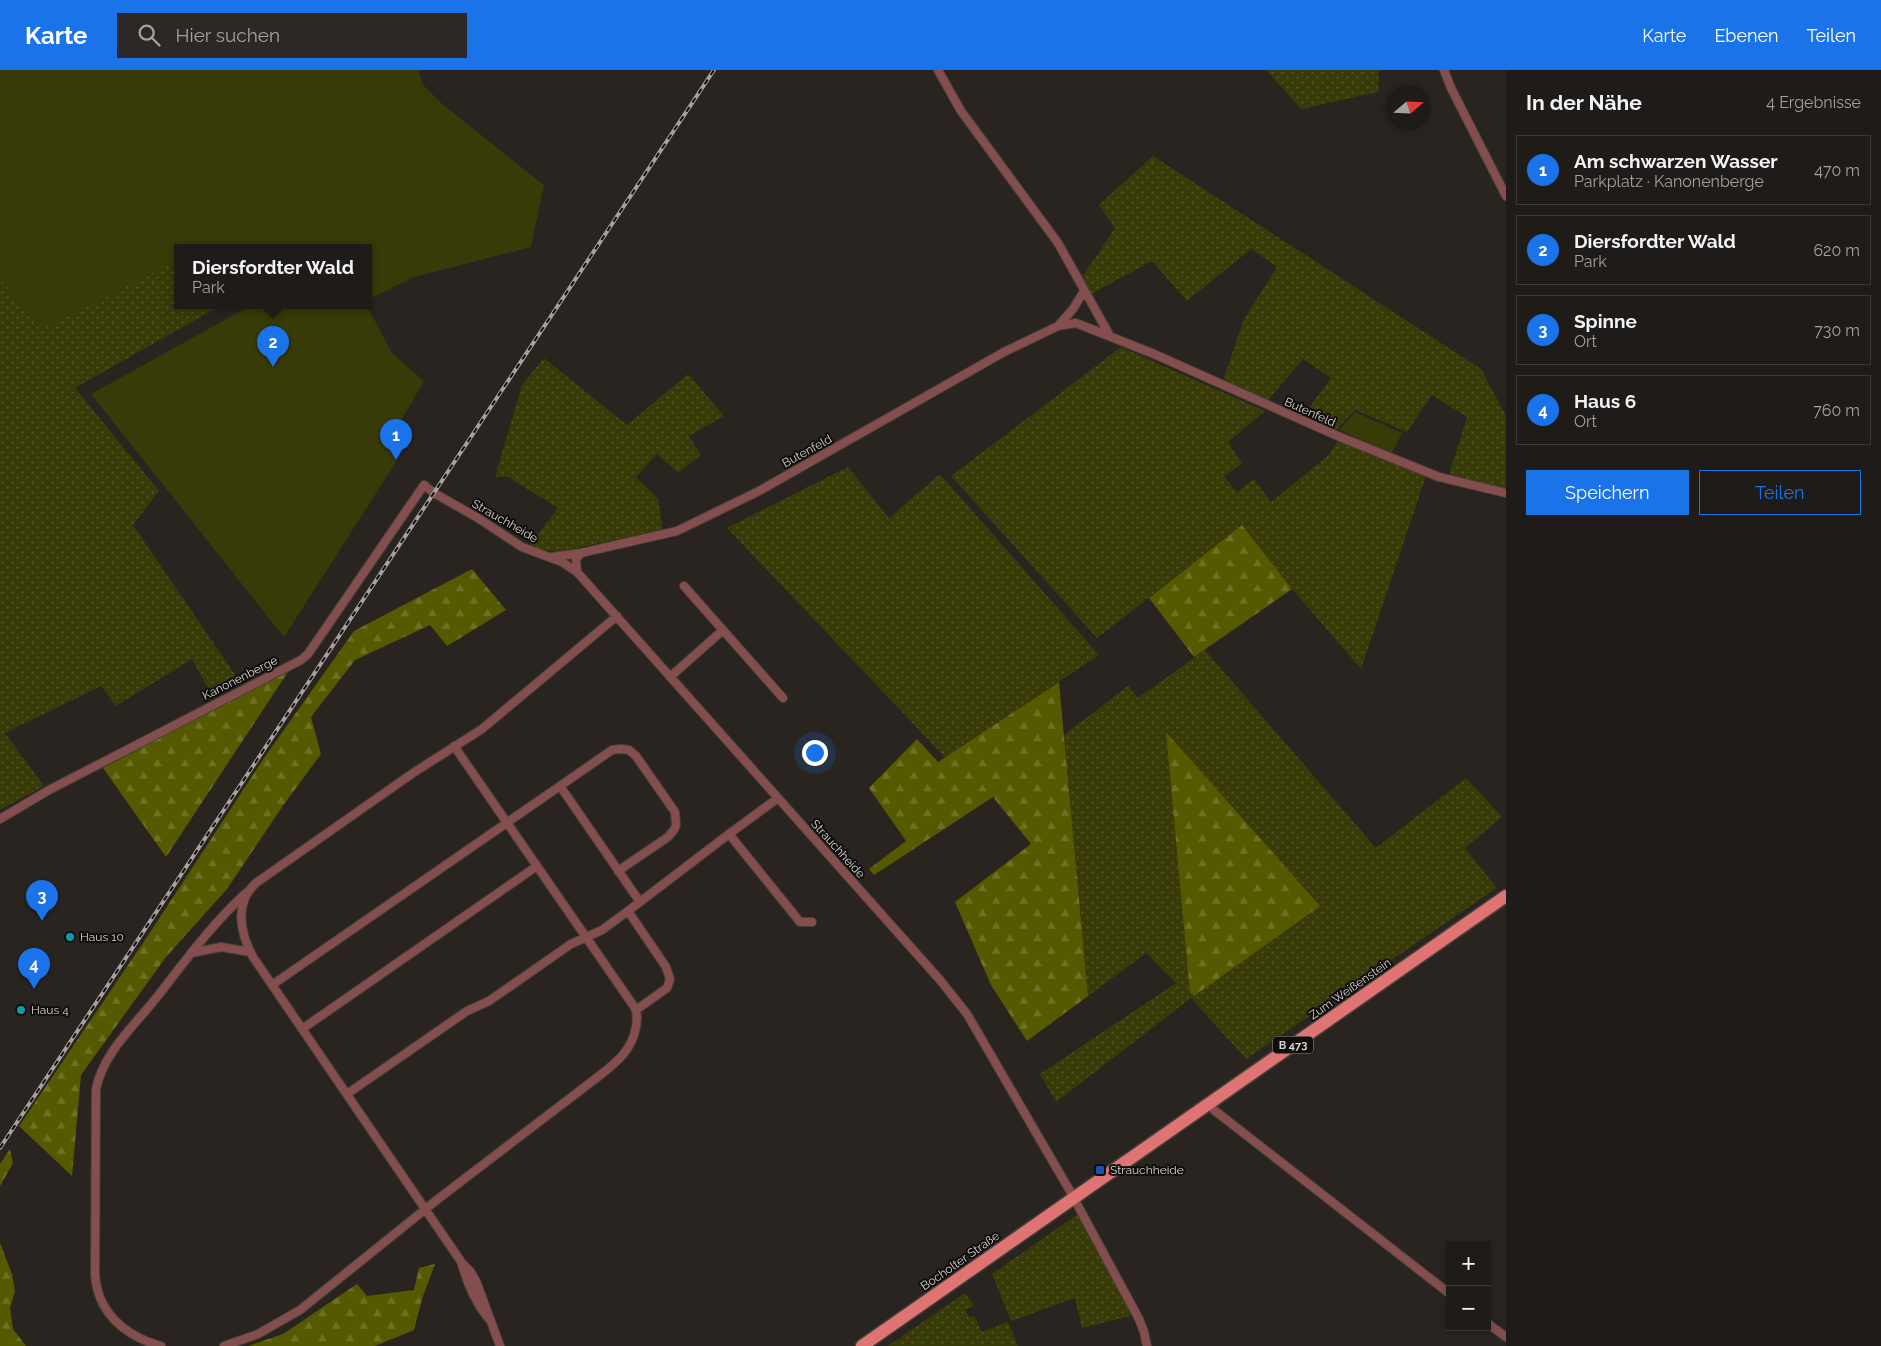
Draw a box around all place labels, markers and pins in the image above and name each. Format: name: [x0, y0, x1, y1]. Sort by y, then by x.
pin: 2: [257, 326, 289, 367]
pin: 1: [380, 419, 412, 460]
pin: 3: [26, 880, 58, 921]
place label: Haus 10: [80, 930, 124, 944]
marker: Haus 10: [64, 931, 76, 943]
pin: 4: [18, 948, 50, 989]
place label: Haus 4: [31, 1003, 69, 1017]
marker: Haus 4: [15, 1004, 27, 1016]
place label: Strauchheide: [1110, 1163, 1184, 1177]
marker: Strauchheide: [1094, 1164, 1106, 1176]

